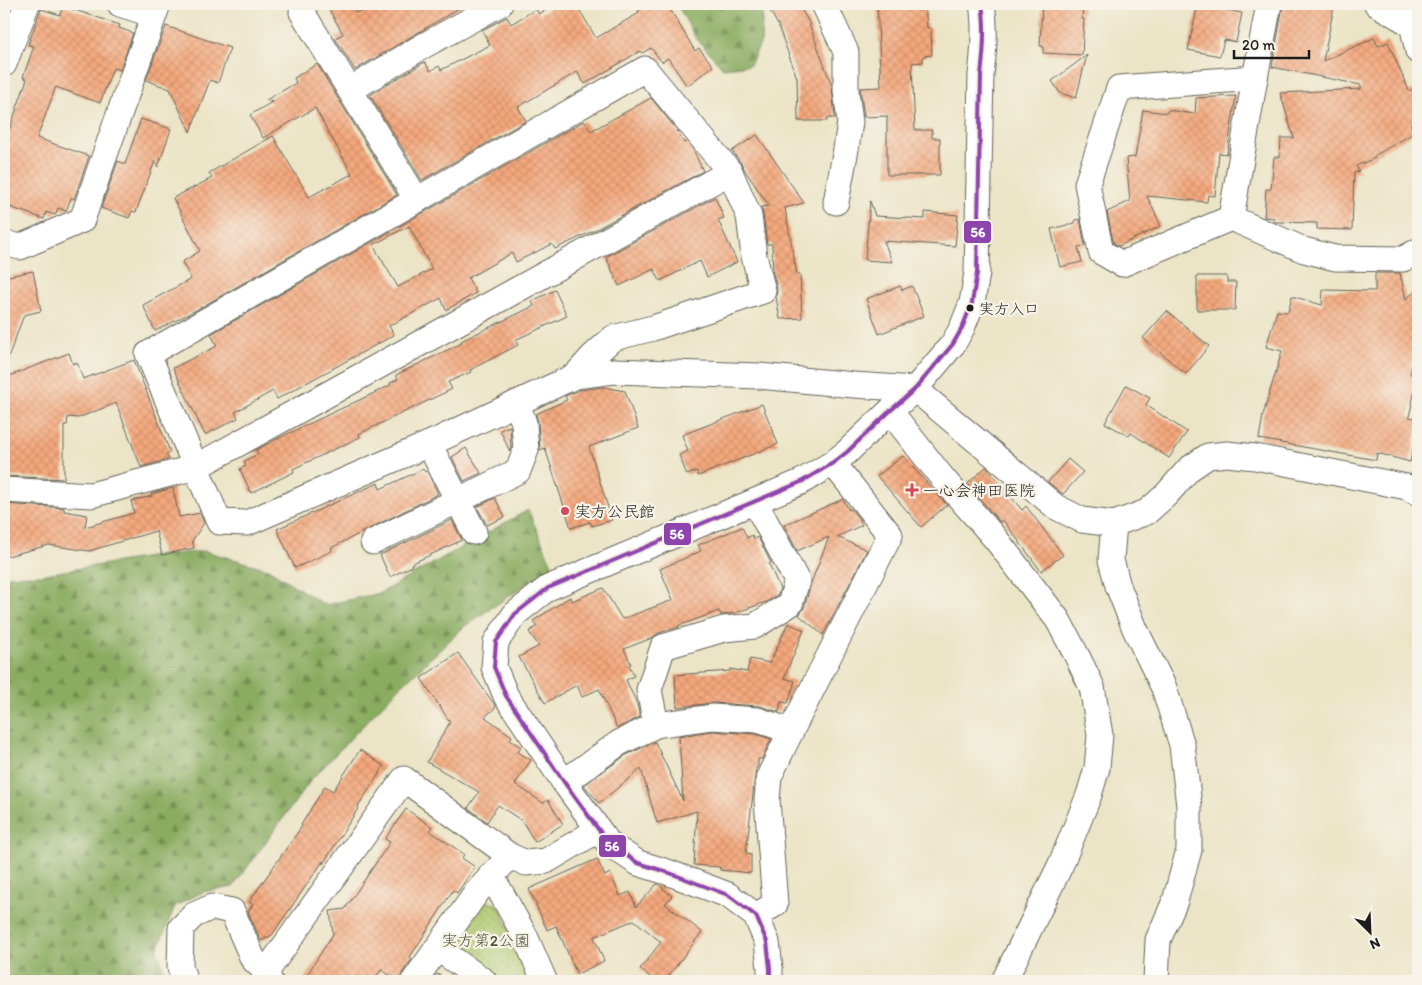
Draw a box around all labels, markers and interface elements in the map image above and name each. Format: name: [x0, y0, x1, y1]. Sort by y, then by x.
scale bar: [1234, 28, 1310, 60]
text: 20 m: [1242, 36, 1276, 54]
line badge: 56: [963, 220, 992, 244]
text: 56: [971, 224, 986, 241]
place label: 実方入口: [979, 300, 1039, 318]
marker: 実方入口: [965, 303, 975, 313]
place label: 一心会神田医院: [923, 481, 1035, 500]
marker: 一心会神田医院: [905, 483, 919, 497]
place label: 実方公民館: [575, 502, 655, 521]
marker: 実方公民館: [559, 505, 571, 517]
line badge: 56: [663, 522, 692, 546]
text: 56: [670, 526, 685, 543]
line badge: 56: [598, 834, 627, 858]
text: 56: [605, 838, 620, 855]
north arrow: [1344, 908, 1394, 958]
park label: 実方第2公園: [442, 931, 530, 950]
text: N: [1367, 934, 1383, 953]

